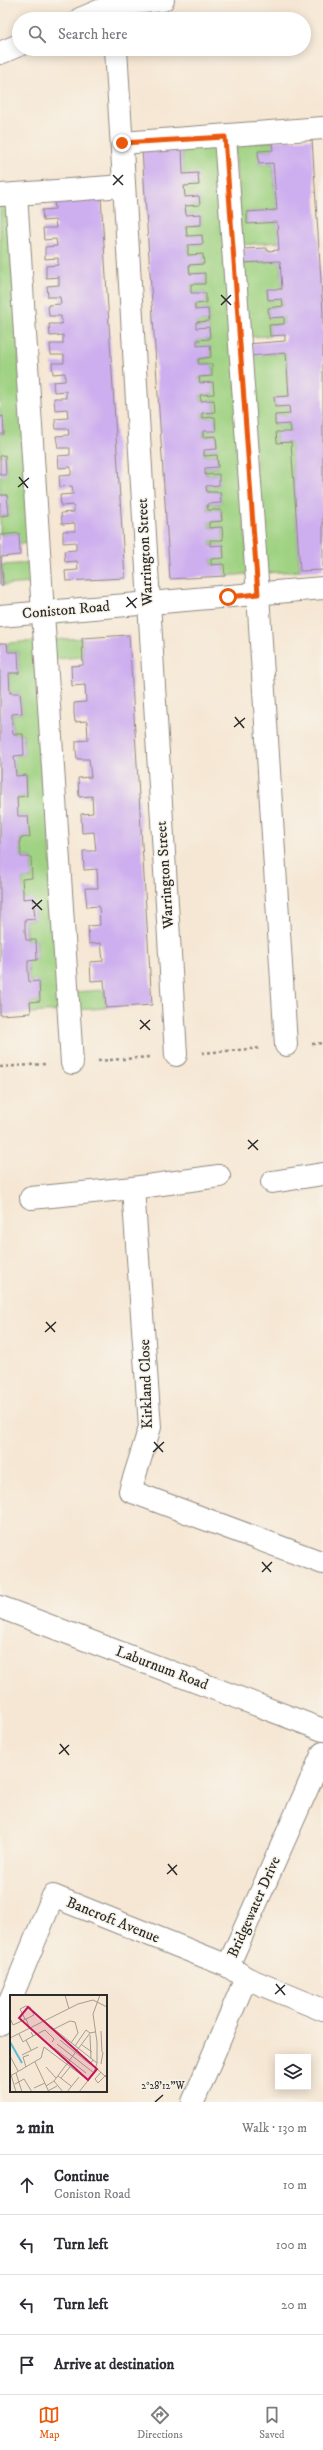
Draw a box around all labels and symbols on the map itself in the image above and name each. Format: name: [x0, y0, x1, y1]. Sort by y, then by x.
route end: [113, 134, 131, 152]
street label: Warrington Street: [133, 497, 157, 607]
route start: [219, 588, 237, 606]
street label: Coniston Road: [21, 597, 111, 623]
street label: Warrington Street: [152, 820, 178, 931]
street label: Kirkland Close: [135, 1339, 157, 1429]
street label: Laburnum Road: [113, 1642, 211, 1695]
street label: Bridgewater Drive: [223, 1853, 285, 1961]
street label: Bancroft Avenue: [64, 1893, 162, 1947]
inset map: [10, 1995, 107, 2092]
text: 2°28'12"W: [141, 2080, 185, 2092]

